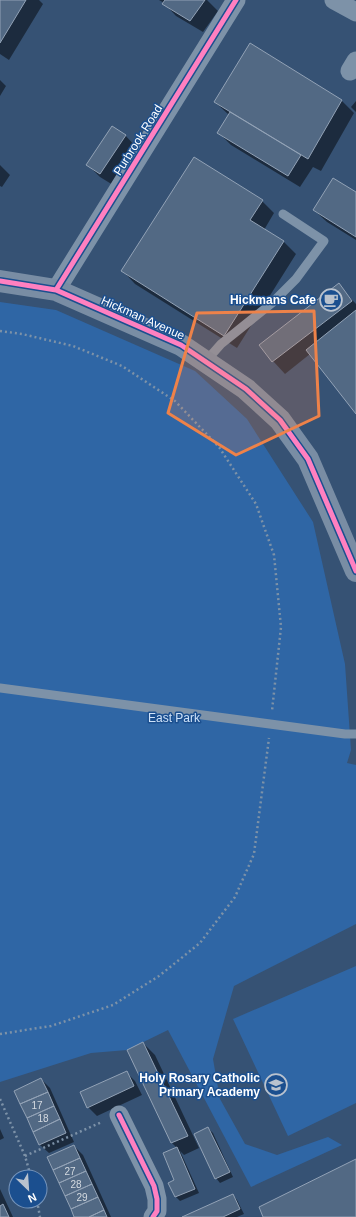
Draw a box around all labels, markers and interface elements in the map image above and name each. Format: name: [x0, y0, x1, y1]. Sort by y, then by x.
street label: Purbrook Road: [111, 102, 165, 178]
cafe icon: Hickmans Cafe: [318, 287, 344, 313]
street label: Hickman Avenue: [99, 293, 187, 343]
place label: Hickmans Cafe: [230, 293, 316, 307]
park label: East Park: [148, 711, 201, 725]
place label: Holy Rosary Catholic Primary Academy: [139, 1071, 260, 1099]
school or university icon: Holy Rosary Catholic Primary Academy: [263, 1072, 289, 1098]
house number: 17: [31, 1100, 43, 1111]
house number: 18: [37, 1113, 49, 1124]
house number: 27: [64, 1166, 76, 1177]
north arrow: [8, 1169, 48, 1209]
house number: 28: [70, 1179, 82, 1190]
text: N: [26, 1191, 38, 1205]
house number: 29: [76, 1192, 88, 1203]

